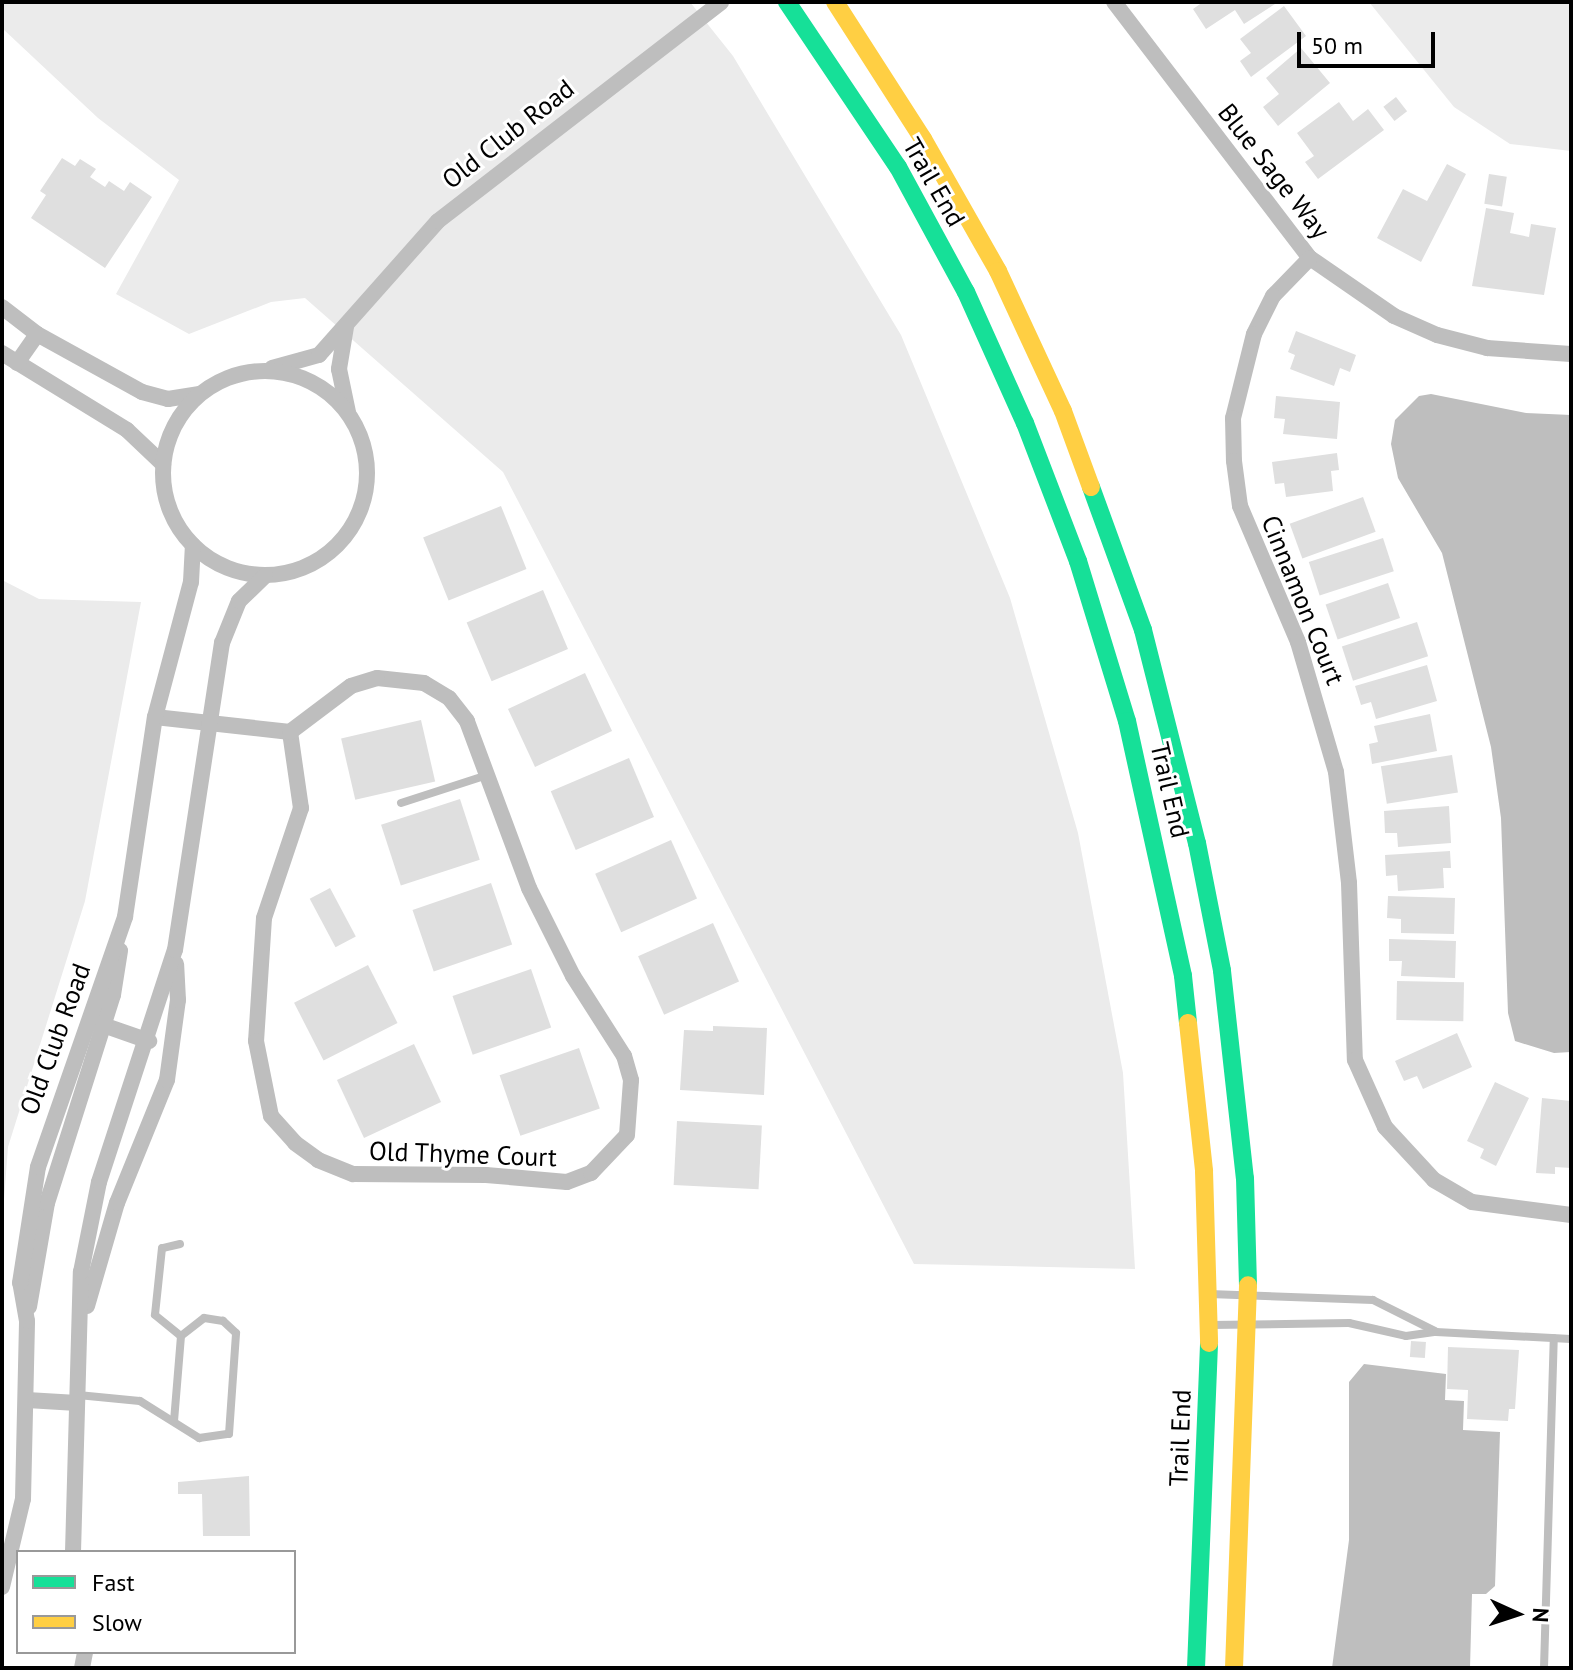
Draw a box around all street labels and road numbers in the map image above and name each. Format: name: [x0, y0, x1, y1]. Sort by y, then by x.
street label: Old Club Road: [436, 73, 580, 195]
street label: Blue Sage Way: [1211, 97, 1337, 245]
street label: Trail End: [896, 132, 972, 232]
street label: Cinnamon Court: [1255, 511, 1351, 689]
street label: Trail End: [1144, 739, 1196, 841]
street label: Old Club Road: [13, 959, 97, 1119]
street label: Old Thyme Court: [368, 1135, 558, 1173]
street label: Trail End: [1163, 1389, 1197, 1487]

